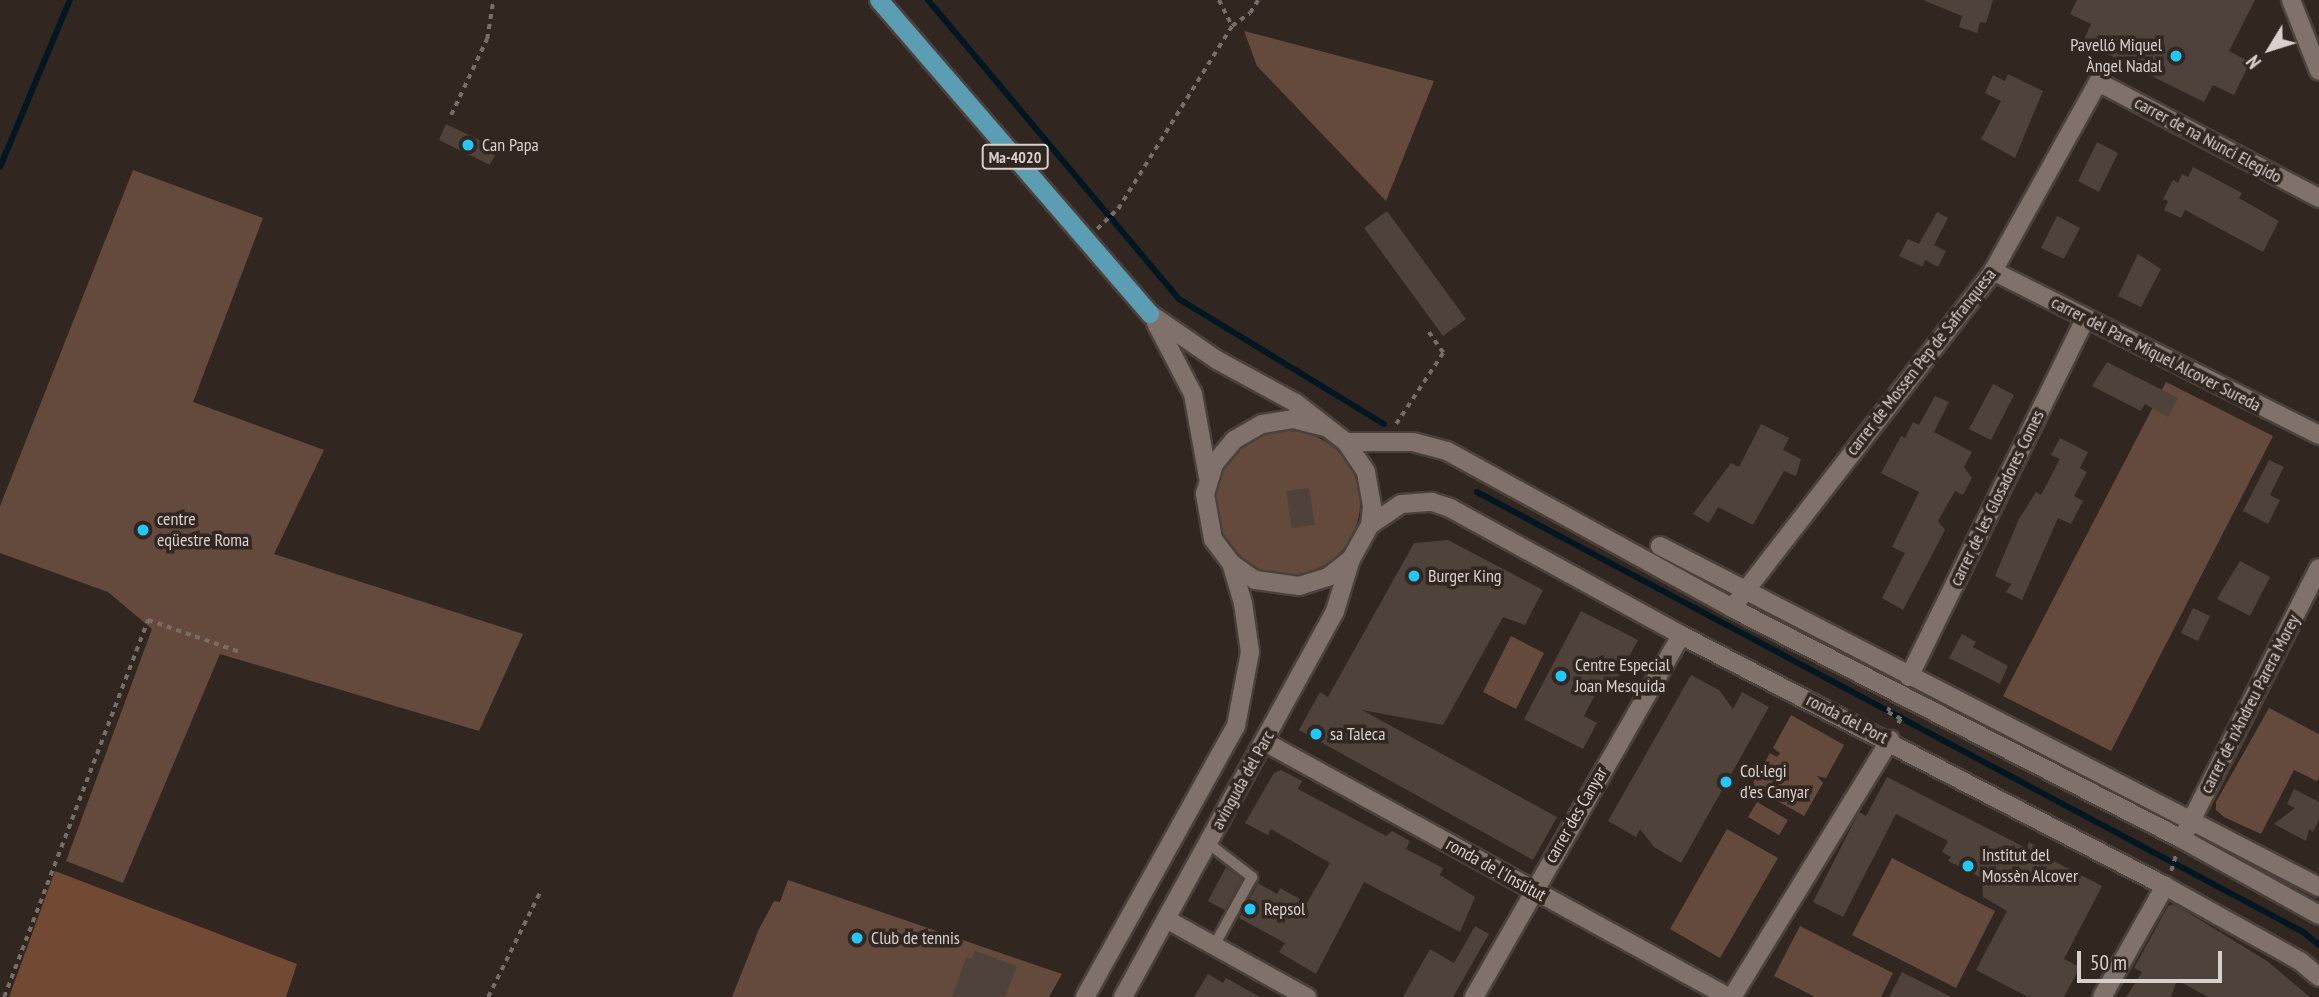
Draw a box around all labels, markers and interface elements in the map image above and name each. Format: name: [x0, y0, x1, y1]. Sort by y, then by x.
north arrow: [2235, 14, 2305, 84]
place label: Pavelló Miquel Àngel Nadal: [2070, 35, 2162, 78]
marker: Pavelló Miquel Àngel Nadal: [2168, 48, 2184, 64]
text: N: [2241, 51, 2266, 73]
street label: carrer de na Nunci Elegido: [2131, 92, 2285, 188]
place label: Can Papa: [482, 134, 539, 156]
marker: Can Papa: [460, 137, 476, 153]
road number: Ma-4020: [980, 144, 1050, 169]
street label: carrer de Mossen Pep de Safranquesa: [1841, 264, 2001, 460]
street label: carrer del Pare Miquel Alcover Sureda: [2047, 292, 2265, 416]
street label: carrer de les Glosadores Comes: [1945, 407, 2049, 589]
place label: centre eqüestre Roma: [157, 509, 249, 552]
marker: centre eqüestre Roma: [135, 522, 151, 538]
place label: Burger King: [1428, 565, 1502, 587]
marker: Burger King: [1406, 568, 1422, 584]
street label: carrer de n'Andreu Parera Morey: [2196, 611, 2304, 797]
place label: Centre Especial Joan Mesquida: [1575, 655, 1670, 698]
marker: Centre Especial Joan Mesquida: [1553, 668, 1569, 684]
street label: ronda del Port: [1803, 689, 1891, 749]
place label: sa Taleca: [1330, 723, 1386, 745]
marker: sa Taleca: [1308, 726, 1324, 742]
street label: avinguda del Parc: [1207, 727, 1279, 833]
place label: Col·legi d'es Canyar: [1740, 761, 1809, 804]
street label: carrer des Canyar: [1540, 763, 1612, 867]
marker: Col·legi d'es Canyar: [1718, 774, 1734, 790]
street label: ronda de l'Institut: [1442, 834, 1550, 906]
place label: Institut del Mossèn Alcover: [1982, 845, 2078, 888]
marker: Institut del Mossèn Alcover: [1960, 858, 1976, 874]
place label: Repsol: [1264, 898, 1305, 920]
marker: Repsol: [1242, 901, 1258, 917]
place label: Club de tennis: [871, 927, 960, 949]
marker: Club de tennis: [849, 930, 865, 946]
scale bar: [2081, 937, 2226, 981]
text: 50 m: [2090, 949, 2127, 976]

